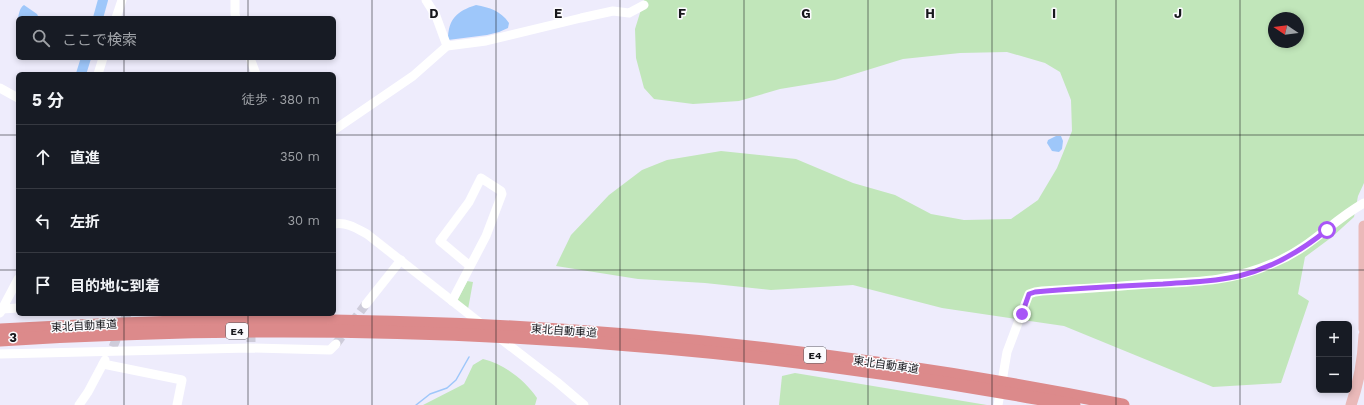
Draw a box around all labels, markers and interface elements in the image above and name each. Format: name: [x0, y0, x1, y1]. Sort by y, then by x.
text: D: [429, 6, 439, 21]
text: E: [554, 6, 562, 21]
text: F: [678, 6, 686, 21]
text: G: [801, 6, 811, 21]
text: H: [925, 6, 935, 21]
text: I: [1052, 6, 1056, 21]
text: J: [1174, 6, 1182, 21]
north arrow: [1268, 12, 1304, 48]
search box: [16, 16, 336, 60]
icon: search: [30, 27, 52, 49]
text: ここで検索: [62, 31, 137, 49]
text: 5 分: [32, 90, 64, 110]
text: 徒歩 · 380 m: [242, 92, 320, 107]
icon: ahead: [32, 146, 54, 168]
text: 直進: [70, 149, 100, 167]
text: 350 m: [280, 149, 320, 164]
icon: left: [32, 210, 54, 232]
text: 左折: [70, 213, 100, 231]
text: 30 m: [288, 213, 320, 228]
route start: [1318, 221, 1336, 239]
icon: arrive: [32, 274, 54, 296]
text: 目的地に到着: [70, 277, 160, 295]
route end: [1013, 305, 1031, 323]
street label: 東北自動車道: [51, 318, 117, 334]
map controls: [1316, 321, 1352, 393]
button: +: [1316, 321, 1352, 357]
street label: 東北自動車道: [531, 322, 597, 340]
road number: E4: [226, 323, 248, 339]
text: 3: [9, 330, 17, 345]
road number: E4: [804, 347, 826, 363]
street label: 東北自動車道: [852, 354, 920, 376]
button: −: [1316, 357, 1352, 393]

